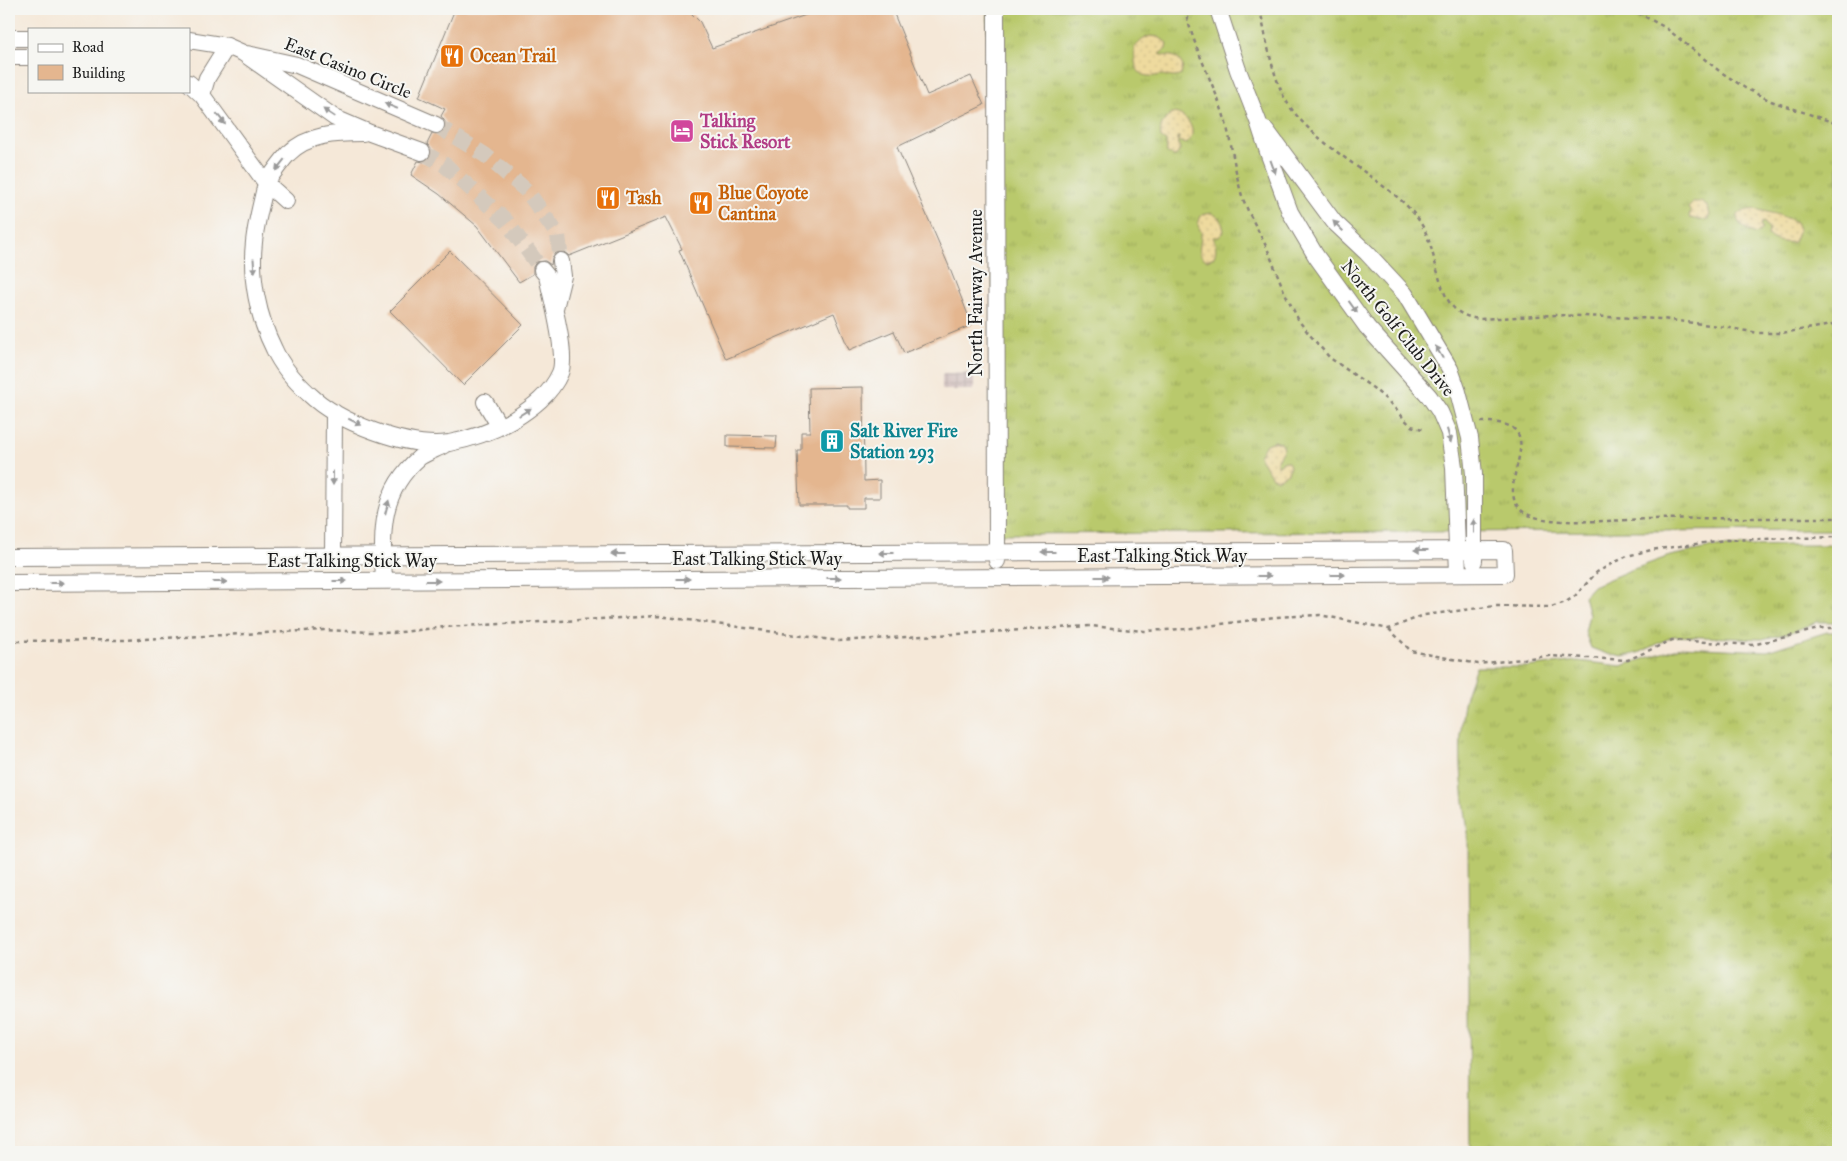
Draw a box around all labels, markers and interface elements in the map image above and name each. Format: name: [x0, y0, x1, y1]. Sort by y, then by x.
legend: [28, 28, 190, 92]
street label: East Casino Circle: [281, 32, 415, 104]
text: Road: [72, 38, 104, 56]
restaurant icon: Ocean Trail: [439, 43, 465, 69]
place label: Ocean Trail: [470, 45, 557, 67]
text: Building: [72, 64, 126, 82]
one-way arrow: [384, 101, 398, 109]
one-way arrow: [322, 108, 336, 118]
place label: Talking Stick Resort: [699, 110, 791, 153]
one-way arrow: [216, 113, 226, 126]
hotel icon: Talking Stick Resort: [669, 118, 695, 144]
one-way arrow: [274, 158, 285, 171]
one-way arrow: [1269, 160, 1277, 175]
place label: Blue Coyote Cantina: [718, 182, 809, 225]
restaurant icon: Tash: [595, 185, 621, 211]
place label: Tash: [625, 187, 662, 209]
restaurant icon: Blue Coyote Cantina: [688, 190, 714, 216]
street label: North Fairway Avenue: [965, 209, 987, 377]
one-way arrow: [1333, 220, 1345, 232]
street label: North Golf Club Drive: [1336, 255, 1460, 401]
one-way arrow: [250, 258, 258, 274]
one-way arrow: [1348, 300, 1358, 314]
one-way arrow: [1435, 345, 1444, 358]
one-way arrow: [518, 408, 531, 417]
one-way arrow: [348, 418, 362, 426]
place label: Salt River Fire Station 293: [850, 420, 958, 464]
building icon: Salt River Fire Station 293: [819, 428, 845, 454]
one-way arrow: [1445, 429, 1453, 444]
one-way arrow: [329, 470, 337, 486]
one-way arrow: [383, 499, 391, 514]
one-way arrow: [1470, 517, 1478, 533]
street label: East Talking Stick Way: [1077, 545, 1247, 568]
one-way arrow: [1412, 547, 1428, 555]
street label: East Talking Stick Way: [672, 548, 842, 571]
one-way arrow: [1040, 548, 1056, 556]
one-way arrow: [877, 549, 893, 557]
street label: East Talking Stick Way: [267, 550, 437, 573]
one-way arrow: [610, 550, 626, 558]
one-way arrow: [1330, 571, 1346, 579]
one-way arrow: [1094, 572, 1110, 580]
one-way arrow: [1256, 572, 1272, 580]
one-way arrow: [827, 574, 843, 582]
one-way arrow: [675, 575, 691, 583]
one-way arrow: [332, 577, 348, 585]
one-way arrow: [425, 577, 441, 585]
one-way arrow: [212, 578, 228, 586]
one-way arrow: [50, 579, 66, 587]

